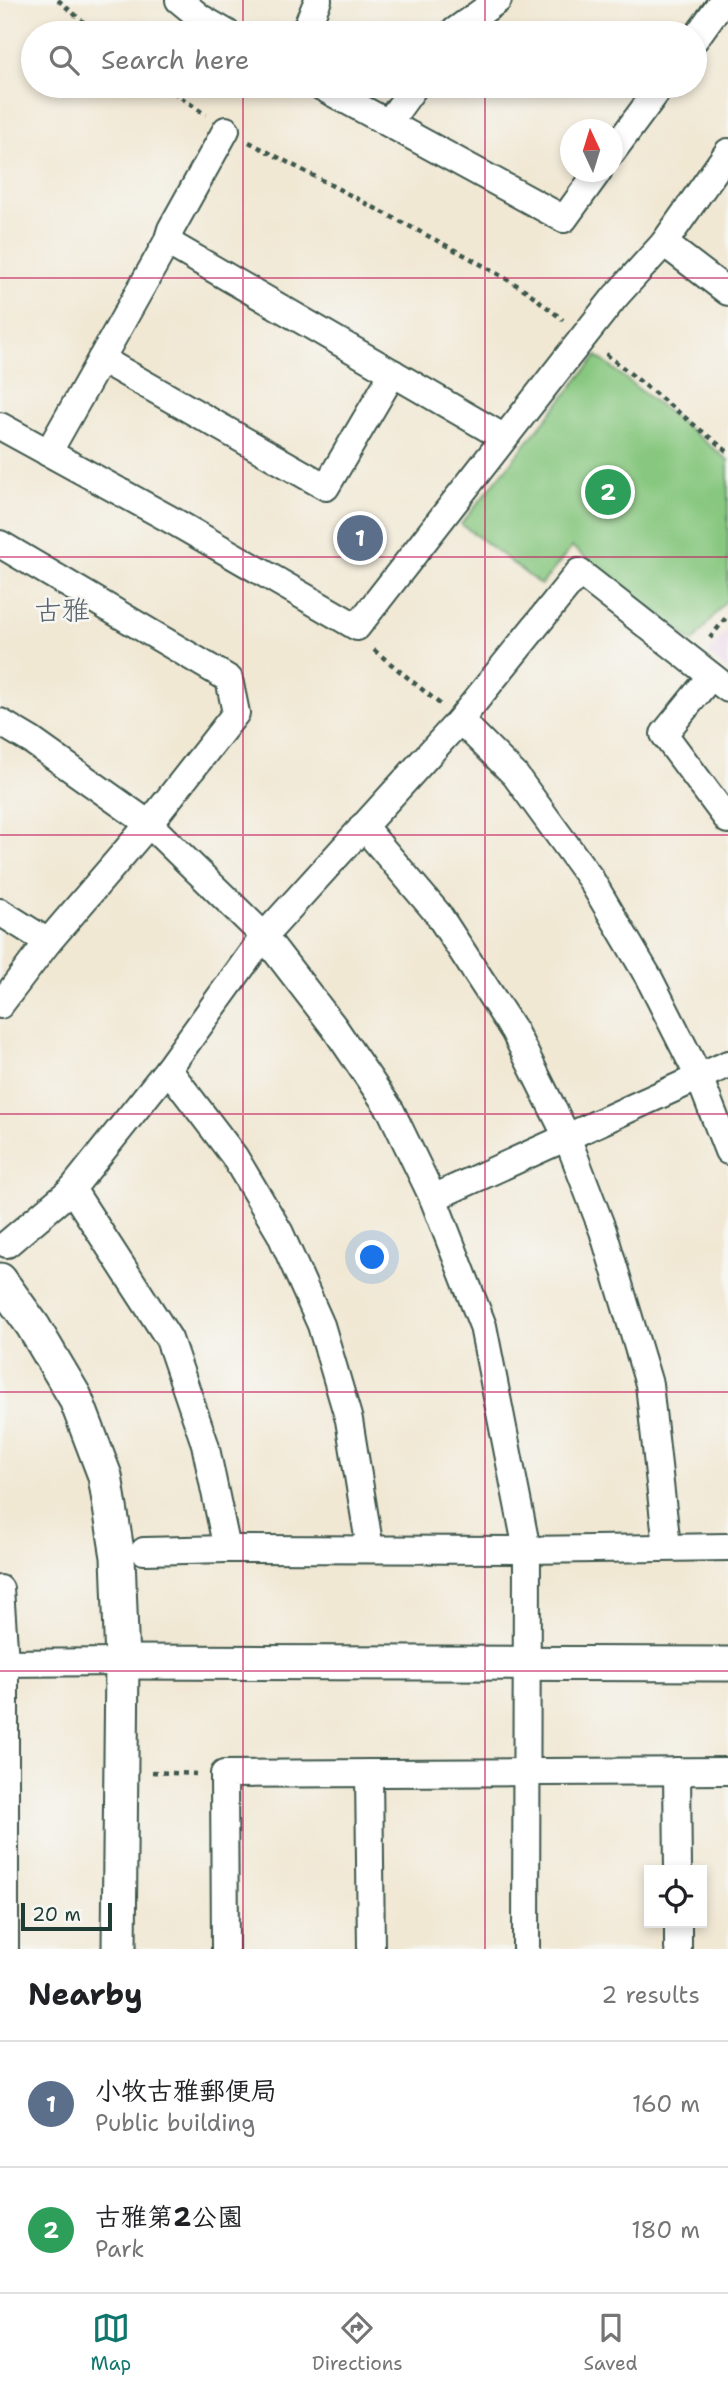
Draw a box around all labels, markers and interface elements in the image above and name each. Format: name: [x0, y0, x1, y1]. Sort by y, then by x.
search box: [21, 21, 707, 98]
icon: search: [45, 41, 83, 79]
text: Search here: [101, 42, 250, 77]
north arrow: [560, 119, 623, 182]
pin: 2: [585, 466, 631, 518]
pin: 1: [337, 512, 383, 564]
district label: 古雅: [34, 591, 90, 629]
your location: [355, 1240, 389, 1274]
map controls: [644, 1865, 707, 1928]
button: locate: [644, 1865, 707, 1928]
scale bar: [21, 1900, 112, 1932]
text: 20 m: [32, 1902, 81, 1927]
text: Nearby: [28, 1974, 143, 2015]
text: 2 results: [601, 1980, 700, 2010]
text: 小牧古雅郵便局: [95, 2073, 277, 2108]
text: 1: [46, 2089, 56, 2119]
text: 160 m: [632, 2089, 700, 2119]
text: Public building: [95, 2108, 255, 2138]
text: 古雅第2公園: [95, 2199, 243, 2234]
text: 2: [43, 2215, 59, 2245]
text: 180 m: [631, 2215, 700, 2245]
text: Park: [95, 2234, 144, 2264]
tab: Map: [90, 2309, 131, 2376]
tab: Directions: [312, 2309, 403, 2376]
tab: Saved: [584, 2309, 638, 2376]

